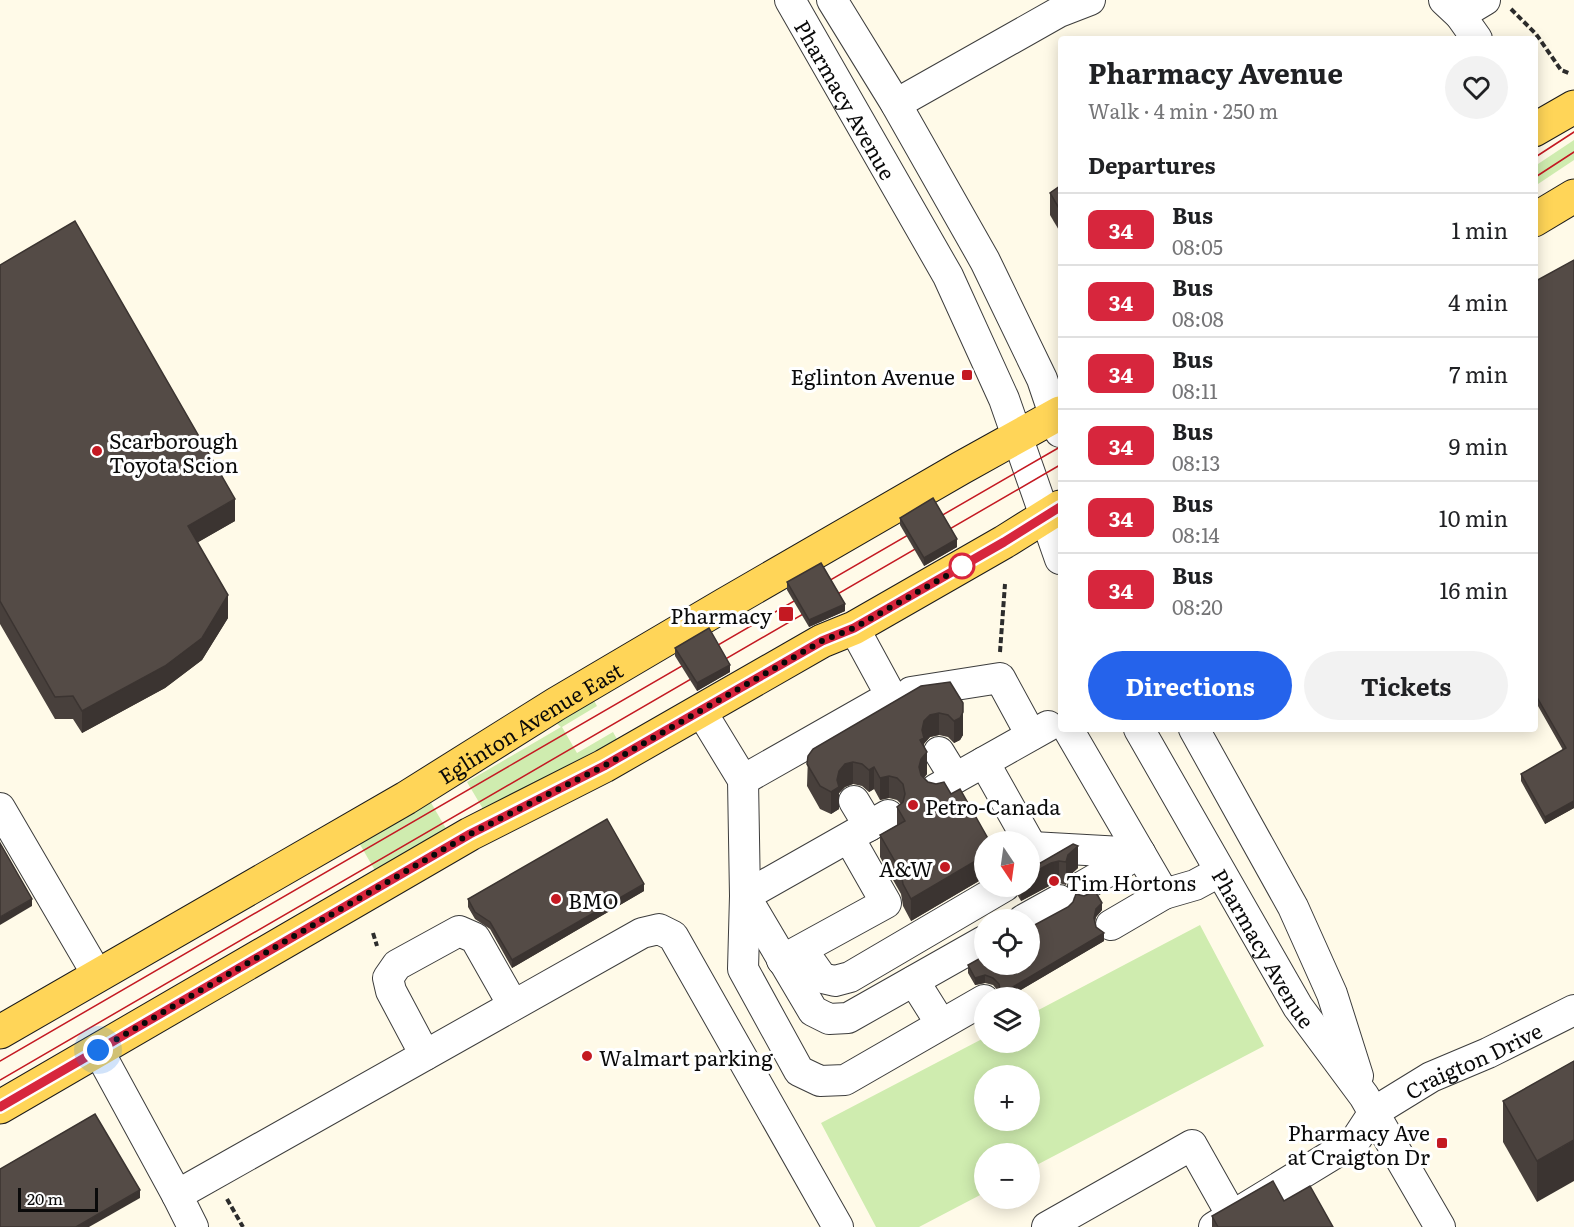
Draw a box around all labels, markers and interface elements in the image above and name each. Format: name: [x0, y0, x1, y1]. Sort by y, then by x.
street label: Pharmacy Avenue: [789, 13, 905, 185]
text: Pharmacy Avenue: [1088, 51, 1343, 93]
button: heart: [1445, 56, 1508, 119]
text: Walk · 4 min · 250 m: [1088, 95, 1278, 125]
text: Departures: [1088, 148, 1215, 181]
text: Bus: [1172, 198, 1213, 231]
text: 1 min: [1451, 213, 1508, 246]
text: 34: [1109, 214, 1133, 245]
text: 08:05: [1172, 231, 1223, 261]
text: Bus: [1172, 270, 1213, 303]
text: 4 min: [1448, 285, 1508, 318]
text: 34: [1109, 286, 1133, 317]
text: 08:08: [1172, 303, 1224, 333]
text: Bus: [1172, 342, 1213, 375]
text: 7 min: [1449, 357, 1508, 390]
text: 34: [1109, 358, 1133, 389]
place label: Eglinton Avenue: [791, 360, 955, 391]
marker: Eglinton Avenue: [960, 368, 974, 382]
text: 08:11: [1172, 375, 1218, 405]
text: Bus: [1172, 414, 1213, 447]
place label: Scarborough Toyota Scion: [109, 424, 238, 479]
text: 9 min: [1449, 429, 1508, 462]
text: 34: [1109, 430, 1133, 461]
marker: Scarborough Toyota Scion: [90, 444, 104, 458]
text: 08:13: [1172, 447, 1220, 477]
text: Bus: [1172, 486, 1213, 519]
text: 10 min: [1439, 501, 1508, 534]
text: 34: [1109, 502, 1133, 533]
text: 08:14: [1172, 519, 1220, 549]
unlabelled marker: [949, 553, 975, 579]
text: Bus: [1172, 558, 1213, 591]
text: 16 min: [1440, 573, 1508, 606]
text: 34: [1109, 574, 1133, 605]
text: 08:20: [1172, 591, 1223, 621]
place label: Pharmacy: [670, 599, 773, 630]
marker: Pharmacy: [777, 605, 795, 623]
button: Directions: [1088, 651, 1292, 720]
button: Tickets: [1304, 651, 1508, 720]
street label: Eglinton Avenue East: [432, 653, 628, 790]
place label: Petro-Canada: [925, 790, 1061, 821]
marker: Petro-Canada: [906, 798, 920, 812]
north arrow: [974, 831, 1040, 897]
map controls: [974, 831, 1040, 1209]
place label: A&W: [879, 852, 933, 883]
marker: A&W: [938, 860, 952, 874]
street label: Pharmacy Avenue: [1206, 862, 1323, 1034]
place label: Tim Hortons: [1066, 866, 1196, 897]
marker: Tim Hortons: [1047, 874, 1061, 888]
place label: BMO: [568, 884, 618, 915]
marker: BMO: [549, 892, 563, 906]
button: locate: [974, 909, 1040, 975]
button: layers: [974, 987, 1040, 1053]
street label: Craigton Drive: [1398, 1013, 1547, 1105]
your location: [83, 1035, 113, 1065]
place label: Walmart parking: [599, 1041, 773, 1072]
marker: Walmart parking: [580, 1049, 594, 1063]
button: +: [974, 1065, 1040, 1131]
place label: Pharmacy Ave at Craigton Dr: [1287, 1116, 1430, 1171]
marker: Pharmacy Ave at Craigton Dr: [1435, 1136, 1449, 1150]
button: −: [974, 1143, 1040, 1209]
scale bar: [18, 1185, 98, 1212]
text: 20 m: [27, 1186, 63, 1210]

